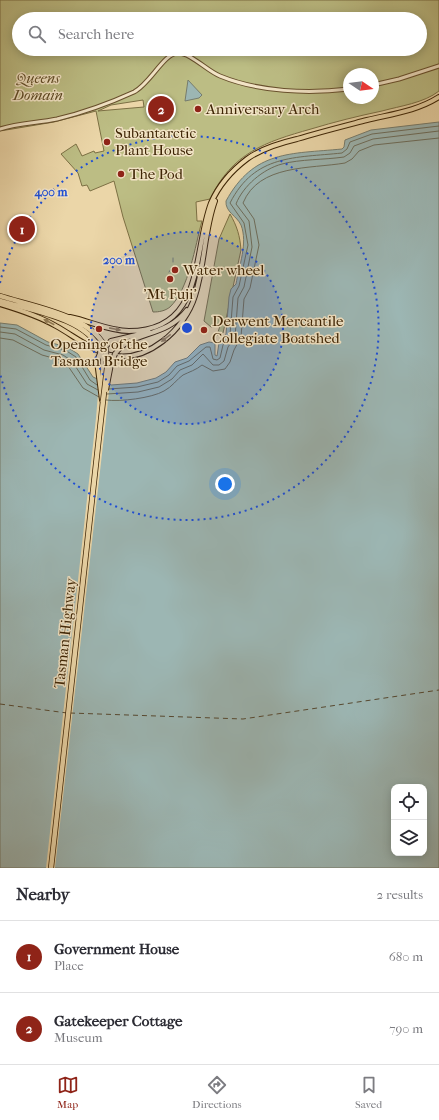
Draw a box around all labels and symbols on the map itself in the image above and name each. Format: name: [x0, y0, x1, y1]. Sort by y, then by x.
north arrow: [343, 68, 379, 104]
park label: Queens Domain: [12, 69, 63, 104]
pin: 2: [148, 94, 174, 124]
place label: Anniversary Arch: [205, 100, 320, 118]
marker: Anniversary Arch: [193, 104, 203, 114]
place label: Subantarctic Plant House: [115, 124, 196, 159]
marker: Subantarctic Plant House: [102, 137, 112, 147]
place label: The Pod: [129, 165, 184, 183]
marker: The Pod: [116, 169, 126, 179]
text: 400 m: [34, 185, 68, 200]
pin: 1: [9, 214, 35, 244]
text: 200 m: [103, 253, 136, 267]
place label: Water wheel: [182, 261, 264, 279]
marker: Water wheel: [170, 265, 180, 275]
marker: 'Mt Fuji': [165, 274, 175, 284]
place label: 'Mt Fuji': [143, 285, 197, 303]
place label: Derwent Mercantile Collegiate Boatshed: [212, 312, 344, 347]
one-way arrow: [43, 319, 55, 325]
centre of rings: [180, 321, 194, 335]
marker: Opening of the Tasman Bridge: [94, 324, 104, 334]
marker: Derwent Mercantile Collegiate Boatshed: [199, 325, 209, 335]
one-way arrow: [109, 327, 121, 333]
one-way arrow: [160, 334, 171, 343]
place label: Opening of the Tasman Bridge: [50, 335, 148, 370]
your location: [215, 474, 235, 494]
street label: Tasman Highway: [50, 576, 80, 689]

